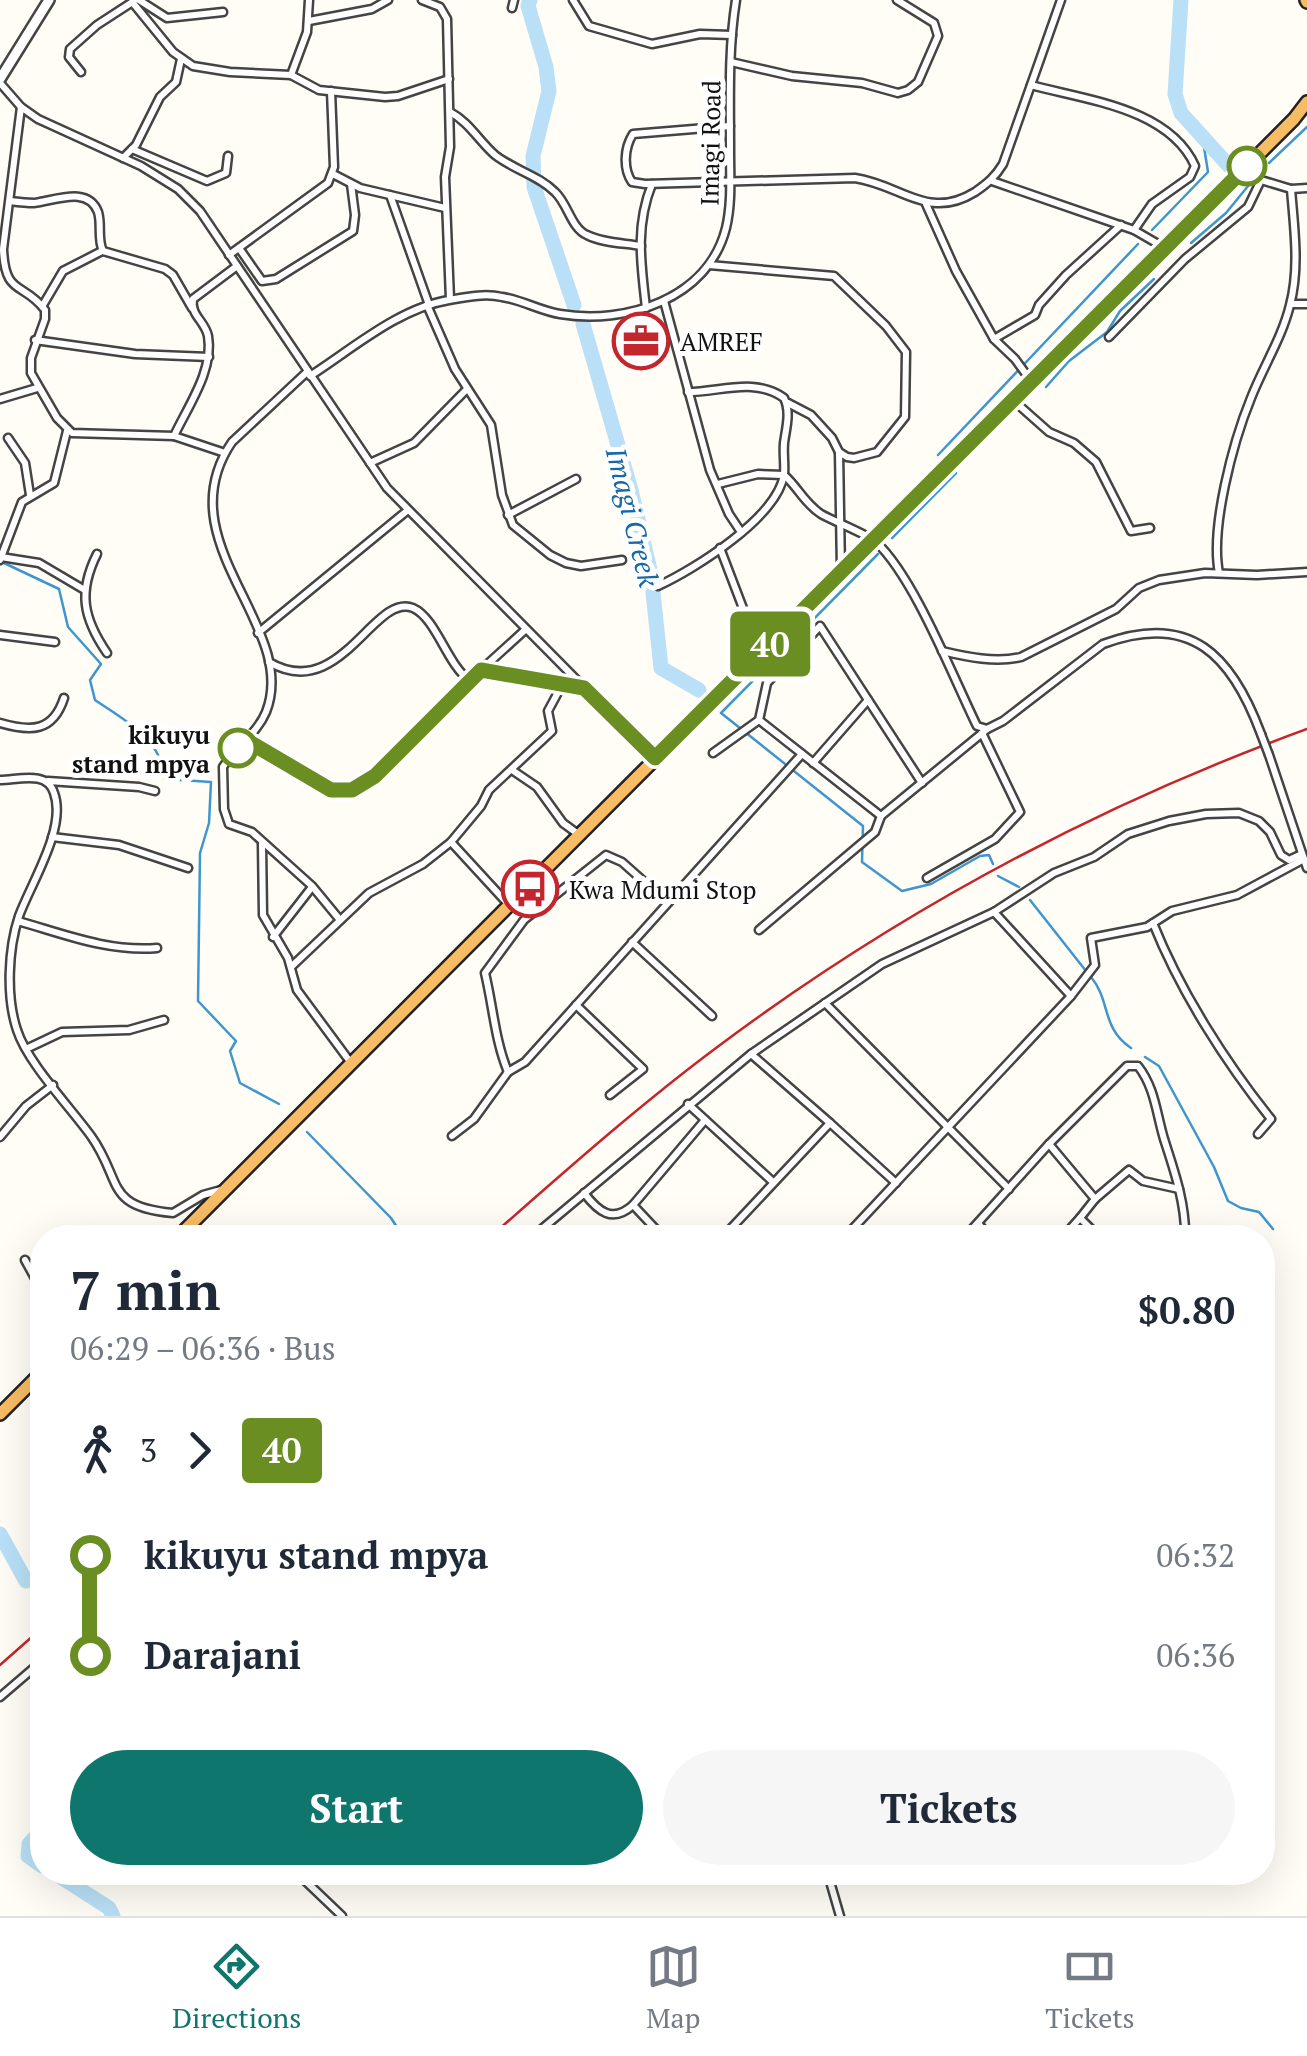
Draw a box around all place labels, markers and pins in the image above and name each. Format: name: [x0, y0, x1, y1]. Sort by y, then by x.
unlabelled marker: [1228, 147, 1266, 185]
office icon: AMREF: [611, 311, 671, 371]
place label: AMREF: [680, 325, 763, 358]
place label: kikuyu stand mpya: [72, 718, 210, 780]
marker: kikuyu stand mpya: [219, 729, 257, 767]
bus stop icon: Kwa Mdumi Stop: [500, 859, 560, 919]
place label: Kwa Mdumi Stop: [569, 873, 756, 906]

